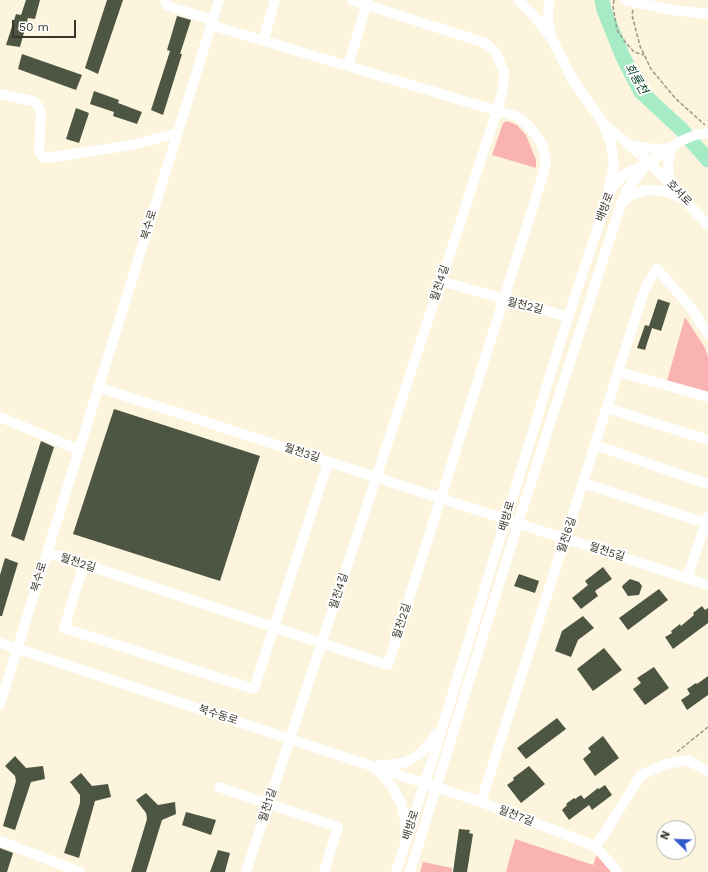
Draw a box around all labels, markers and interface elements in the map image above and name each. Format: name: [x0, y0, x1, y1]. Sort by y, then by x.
scale bar: [14, 12, 78, 38]
text: 50 m: [19, 20, 49, 34]
water label: 회룡천: [621, 61, 651, 97]
street label: 호서로: [664, 177, 694, 209]
street label: 배방로: [593, 190, 617, 224]
street label: 북수로: [138, 209, 160, 241]
street label: 월천4길: [428, 263, 452, 303]
street label: 월천2길: [506, 295, 544, 317]
street label: 월천3길: [282, 441, 322, 465]
street label: 배방로: [496, 500, 518, 532]
street label: 월천6길: [555, 515, 579, 555]
street label: 월천5길: [587, 540, 627, 564]
street label: 월천2길: [58, 551, 98, 575]
street label: 북수로: [28, 561, 50, 593]
street label: 월천4길: [327, 571, 351, 611]
street label: 월천2길: [390, 601, 414, 641]
street label: 북수동로: [197, 702, 239, 728]
street label: 월천1길: [256, 786, 280, 824]
street label: 월천7길: [497, 803, 535, 829]
street label: 배방로: [400, 809, 422, 841]
north arrow: [656, 820, 696, 860]
text: N: [658, 829, 673, 842]

